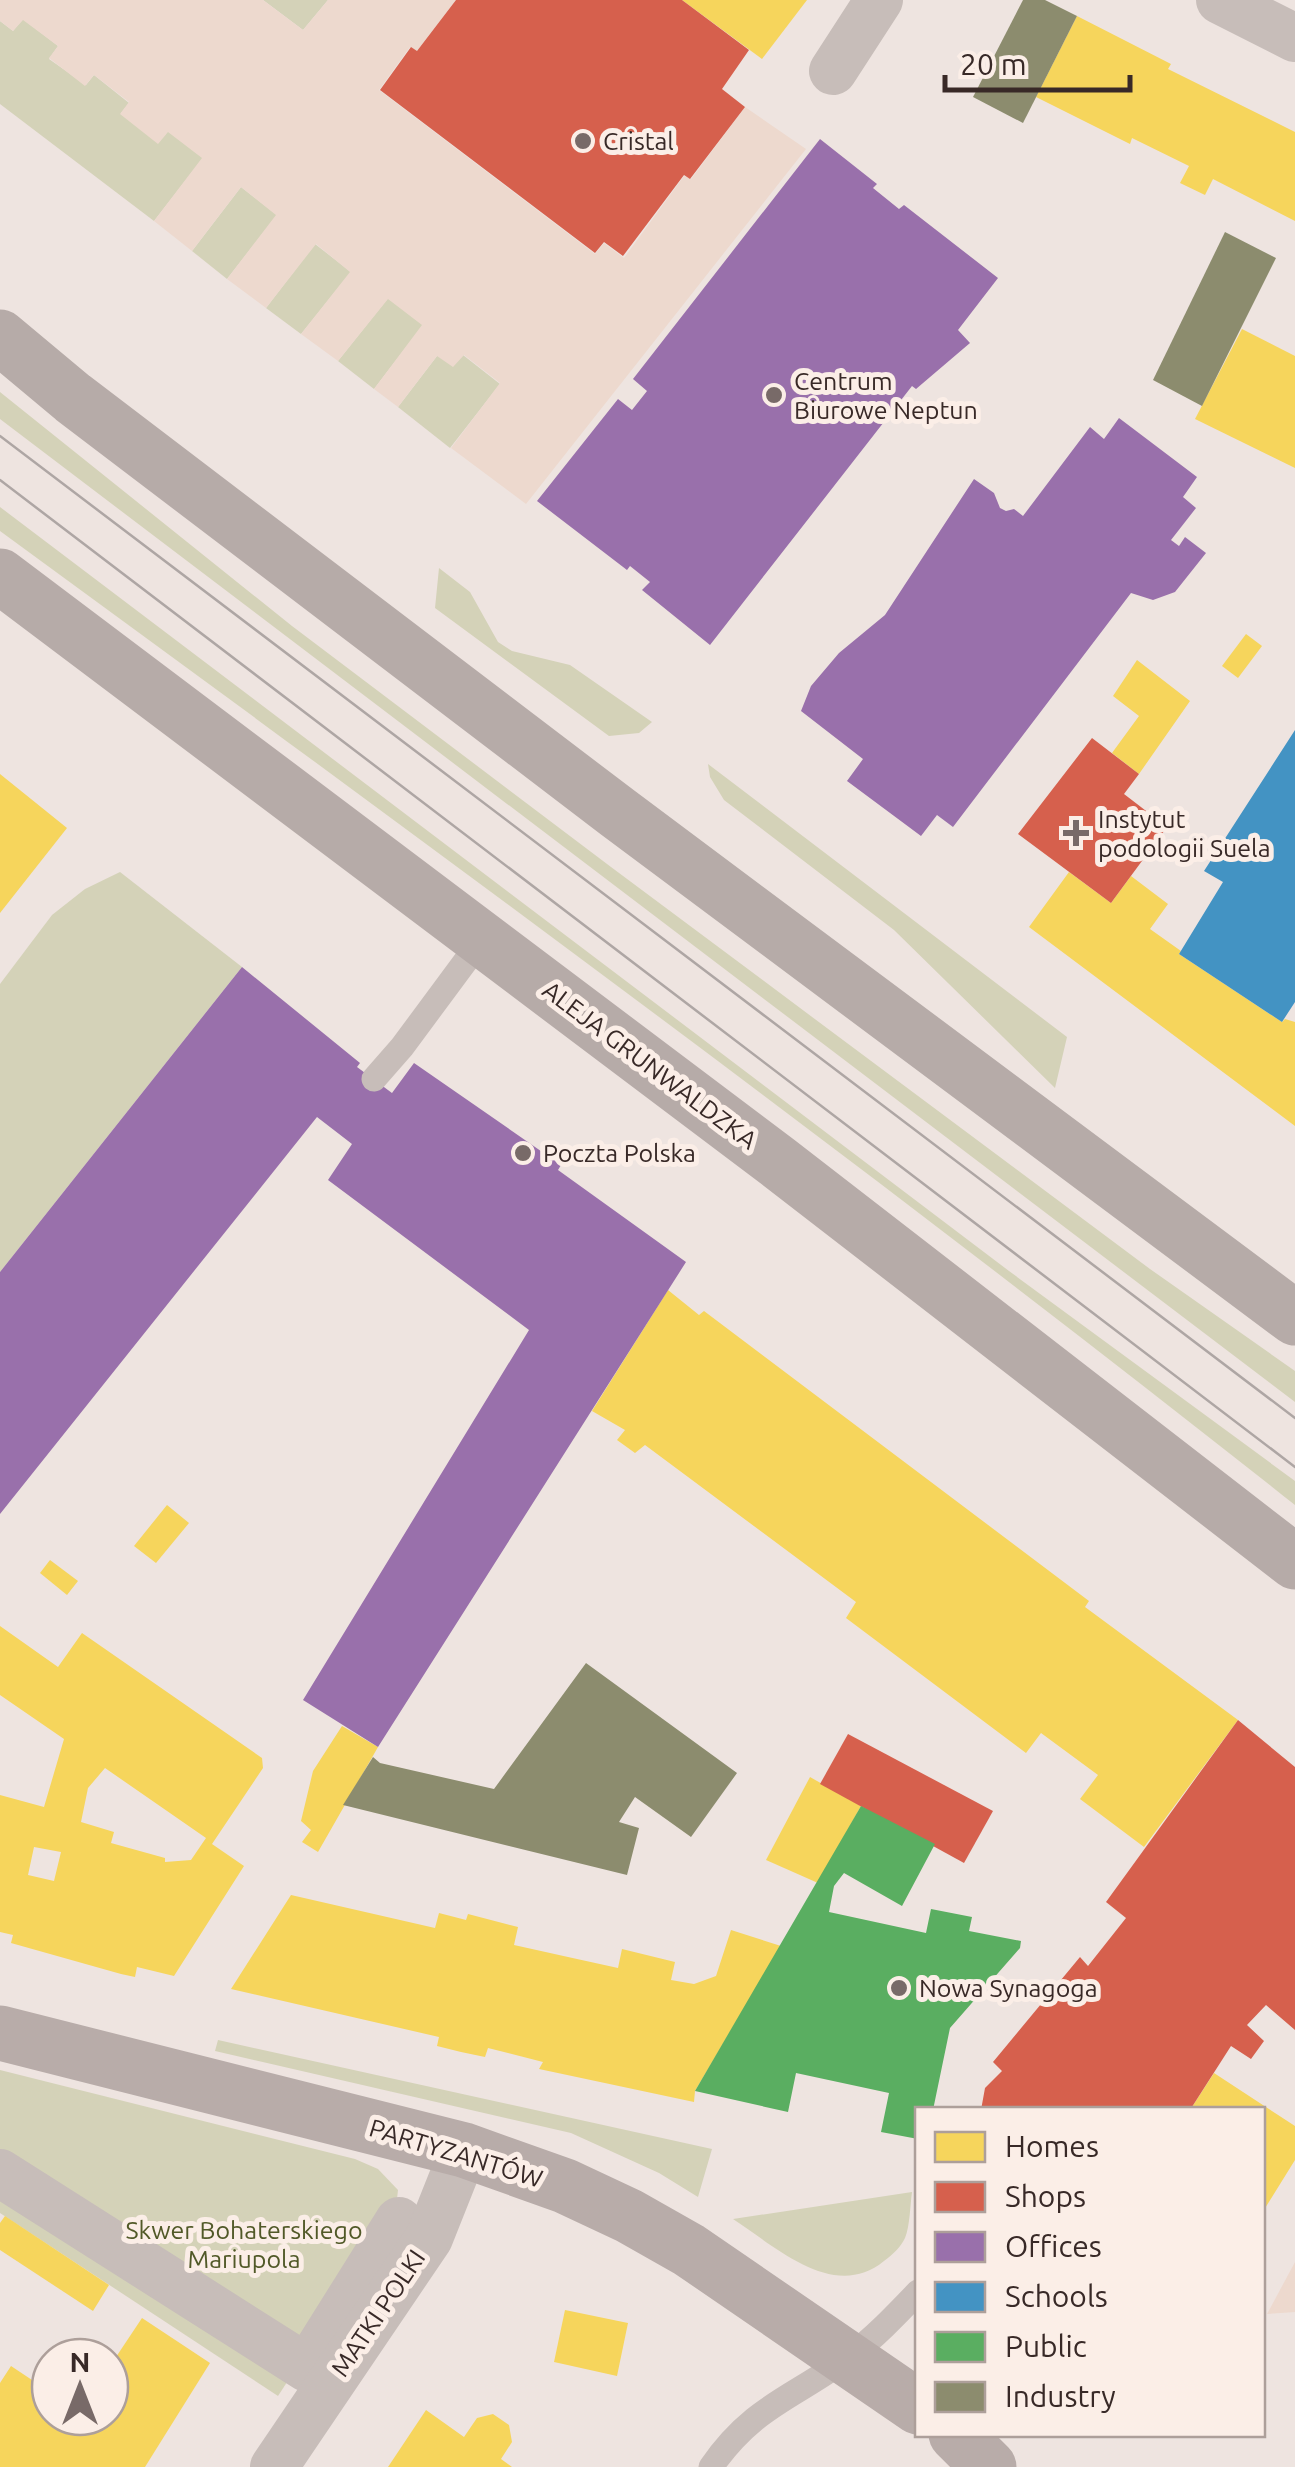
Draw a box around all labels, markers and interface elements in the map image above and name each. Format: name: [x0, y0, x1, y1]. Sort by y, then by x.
scale bar: [945, 30, 1130, 92]
text: 20 m: [960, 47, 1027, 81]
place label: Cristal: [603, 127, 674, 155]
marker: Cristal: [572, 130, 594, 152]
place label: Centrum Biurowe Neptun: [794, 367, 978, 424]
marker: Centrum Biurowe Neptun: [763, 384, 785, 406]
place label: Instytut podologii Suela: [1098, 805, 1271, 862]
marker: Instytut podologii Suela: [1063, 820, 1089, 846]
street label: ALEJA GRUNWALDZKA: [537, 975, 763, 1155]
place label: Poczta Polska: [543, 1139, 696, 1167]
marker: Poczta Polska: [512, 1142, 534, 1164]
place label: Nowa Synagoga: [919, 1974, 1098, 2002]
marker: Nowa Synagoga: [888, 1977, 910, 1999]
legend: [915, 2107, 1265, 2437]
street label: PARTYZANTÓW: [366, 2113, 546, 2193]
text: Homes: [1005, 2129, 1099, 2163]
text: Shops: [1005, 2179, 1086, 2213]
park label: Skwer Bohaterskiego Mariupola: [125, 2216, 363, 2273]
text: Offices: [1005, 2229, 1102, 2263]
street label: MATKI POLKI: [325, 2244, 431, 2382]
text: Schools: [1005, 2279, 1108, 2313]
text: Public: [1005, 2329, 1087, 2363]
north arrow: [30, 2337, 130, 2437]
text: N: [70, 2346, 90, 2377]
text: Industry: [1005, 2379, 1116, 2413]

